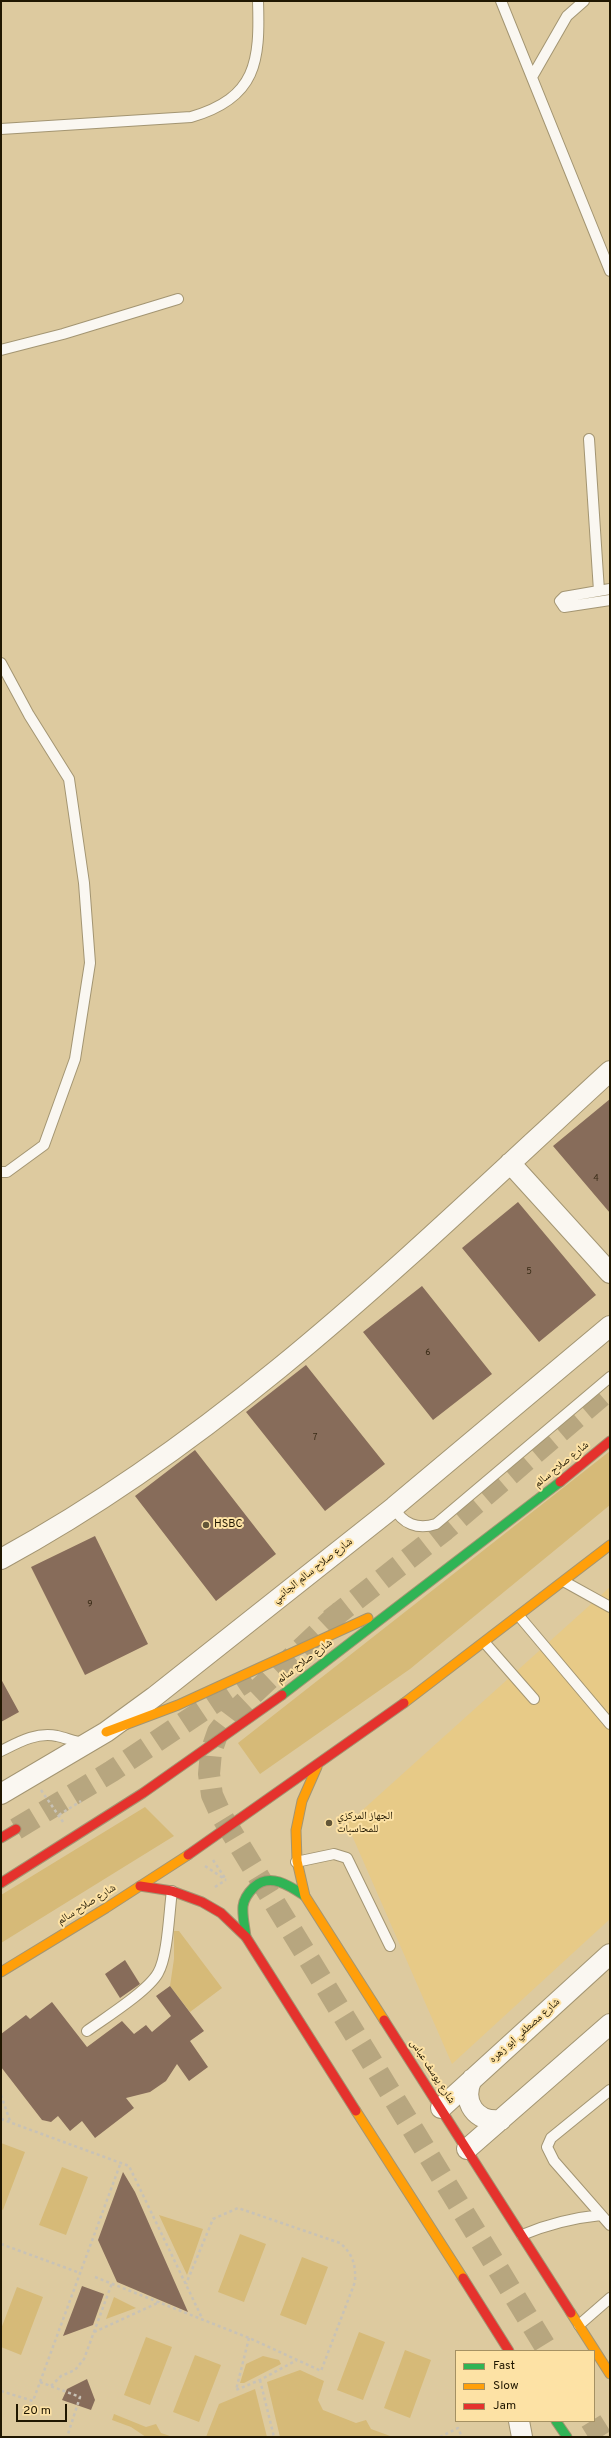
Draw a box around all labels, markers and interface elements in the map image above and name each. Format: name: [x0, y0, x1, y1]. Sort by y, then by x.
house number: 4: [593, 1174, 599, 1184]
house number: 5: [526, 1267, 532, 1277]
house number: 6: [425, 1348, 431, 1358]
house number: 7: [313, 1433, 317, 1443]
street label: شارع صلاح سالم: [532, 1439, 592, 1491]
place label: HSBC: [214, 1518, 243, 1532]
marker: HSBC: [201, 1520, 211, 1530]
street label: شارع صلاح سالم الجانبي: [270, 1536, 356, 1606]
house number: 9: [87, 1600, 93, 1610]
street label: شارع صلاح سالم: [274, 1637, 336, 1687]
place label: الجهاز المركزي للمحاسبات: [337, 1810, 393, 1836]
marker: الجهاز المركزي للمحاسبات: [324, 1818, 334, 1828]
street label: شارع صلاح سالم: [55, 1882, 119, 1928]
street label: شارع مصطفي ابو زهره: [487, 1996, 563, 2066]
street label: شارع يوسف عباس: [406, 2037, 458, 2107]
legend: [455, 2350, 595, 2422]
text: Fast: [493, 2358, 515, 2374]
text: Slow: [493, 2378, 519, 2394]
scale bar: [18, 2396, 69, 2422]
text: Jam: [493, 2398, 516, 2414]
text: 20 m: [23, 2403, 51, 2419]

